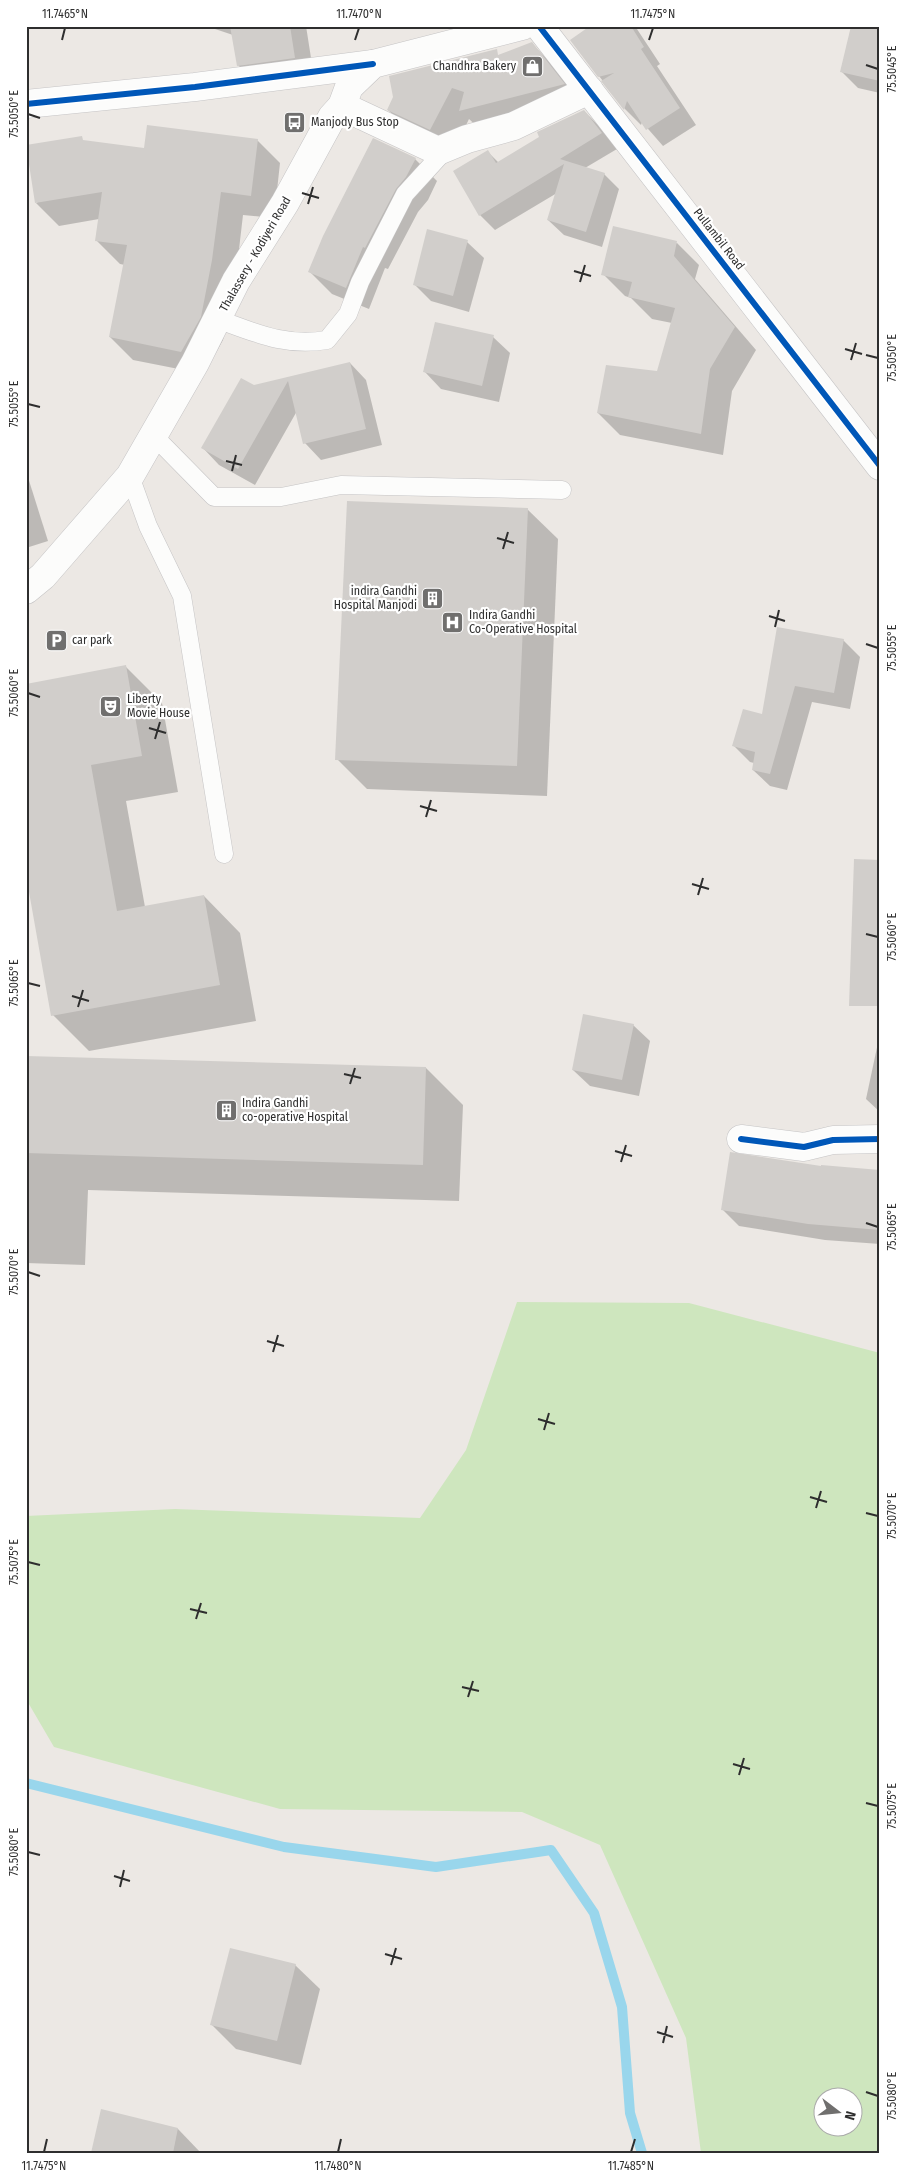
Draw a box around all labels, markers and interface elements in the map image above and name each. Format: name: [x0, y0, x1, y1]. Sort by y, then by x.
text: 11.7465°N: [42, 7, 88, 21]
text: 11.7470°N: [336, 7, 382, 21]
text: 11.7475°N: [631, 7, 675, 21]
text: 75.5045°E: [885, 45, 899, 92]
shop icon: Chandhra Bakery: [520, 54, 544, 78]
place label: Chandhra Bakery: [433, 59, 517, 73]
text: 75.5050°E: [7, 90, 21, 138]
bus stop icon: Manjody Bus Stop: [283, 110, 307, 134]
place label: Manjody Bus Stop: [311, 115, 399, 129]
street label: Thalassery - Kodiyeri Road: [216, 194, 294, 314]
street label: Pullambil Road: [691, 206, 747, 272]
text: 75.5050°E: [885, 334, 899, 382]
text: 75.5055°E: [7, 380, 21, 427]
place label: indira Gandhi Hospital Manjodi: [334, 584, 417, 612]
building icon: indira Gandhi Hospital Manjodi: [421, 586, 445, 610]
place label: Indira Gandhi Co-Operative Hospital: [469, 608, 577, 636]
hospital icon: Indira Gandhi Co-Operative Hospital: [441, 610, 465, 634]
text: 75.5055°E: [885, 624, 899, 671]
parking icon: car park: [44, 628, 68, 652]
place label: car park: [72, 633, 112, 647]
text: 75.5060°E: [7, 669, 21, 717]
place label: Liberty Movie House: [127, 692, 190, 720]
theatre icon: Liberty Movie House: [99, 694, 123, 718]
text: 75.5060°E: [885, 913, 899, 961]
text: 75.5065°E: [7, 959, 21, 1007]
place label: Indira Gandhi co-operative Hospital: [242, 1096, 348, 1124]
building icon: Indira Gandhi co-operative Hospital: [214, 1098, 238, 1122]
text: 75.5065°E: [885, 1203, 899, 1251]
text: 75.5070°E: [7, 1248, 21, 1295]
text: 75.5070°E: [885, 1492, 899, 1539]
text: 75.5075°E: [7, 1539, 21, 1585]
text: 75.5075°E: [885, 1783, 899, 1829]
text: 75.5080°E: [7, 1828, 21, 1876]
text: 75.5080°E: [885, 2072, 899, 2120]
north arrow: [814, 2086, 864, 2136]
text: N: [841, 2109, 859, 2122]
text: 11.7475°N: [22, 2159, 66, 2173]
text: 11.7480°N: [314, 2159, 362, 2173]
text: 11.7485°N: [608, 2159, 654, 2173]

